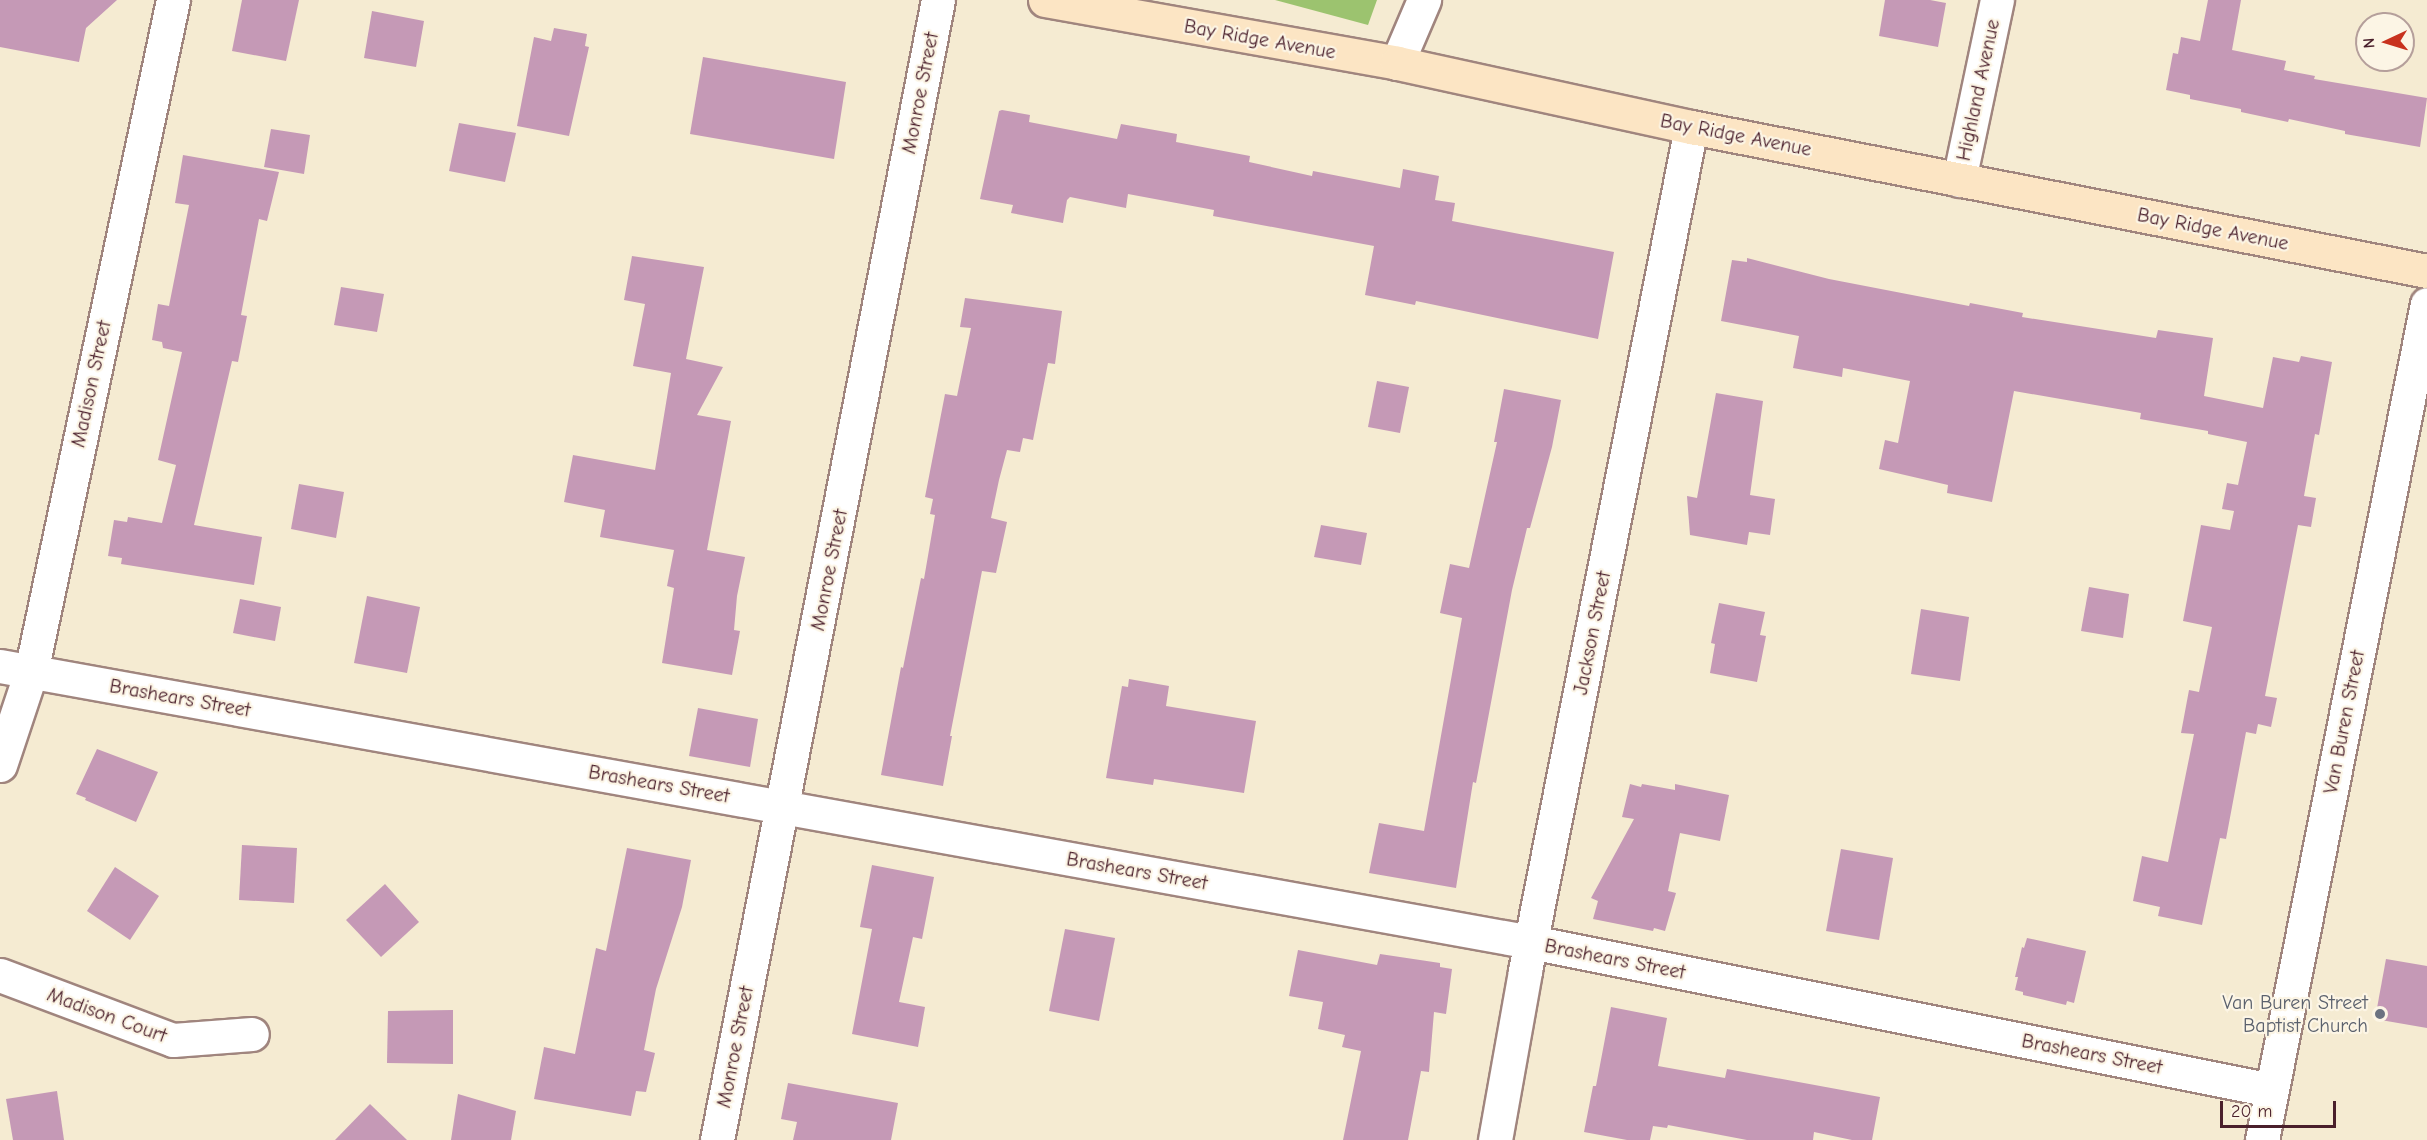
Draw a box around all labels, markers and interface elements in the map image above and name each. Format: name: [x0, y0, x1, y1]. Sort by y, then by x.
north arrow: [2355, 12, 2415, 72]
street label: Bay Ridge Avenue: [1182, 14, 1338, 64]
street label: Highland Avenue: [1951, 17, 2005, 163]
street label: Monroe Street: [896, 30, 944, 156]
text: N: [2360, 37, 2378, 49]
street label: Bay Ridge Avenue: [1658, 109, 1814, 161]
street label: Bay Ridge Avenue: [2135, 203, 2291, 255]
street label: Madison Street: [66, 318, 116, 450]
street label: Monroe Street: [805, 507, 853, 633]
street label: Jackson Street: [1568, 569, 1616, 697]
street label: Van Buren Street: [2318, 648, 2370, 796]
street label: Brashears Street: [108, 674, 252, 722]
street label: Brashears Street: [587, 760, 731, 808]
street label: Brashears Street: [1065, 847, 1209, 895]
street label: Brashears Street: [1543, 934, 1687, 984]
street label: Madison Court: [44, 982, 170, 1048]
street label: Monroe Street: [711, 984, 759, 1110]
place label: Van Buren Street Baptist Church: [2222, 990, 2368, 1037]
marker: Van Buren Street Baptist Church: [2373, 1007, 2387, 1021]
street label: Brashears Street: [2020, 1029, 2164, 1079]
scale bar: [2223, 1089, 2338, 1127]
text: 20 m: [2231, 1101, 2272, 1122]

